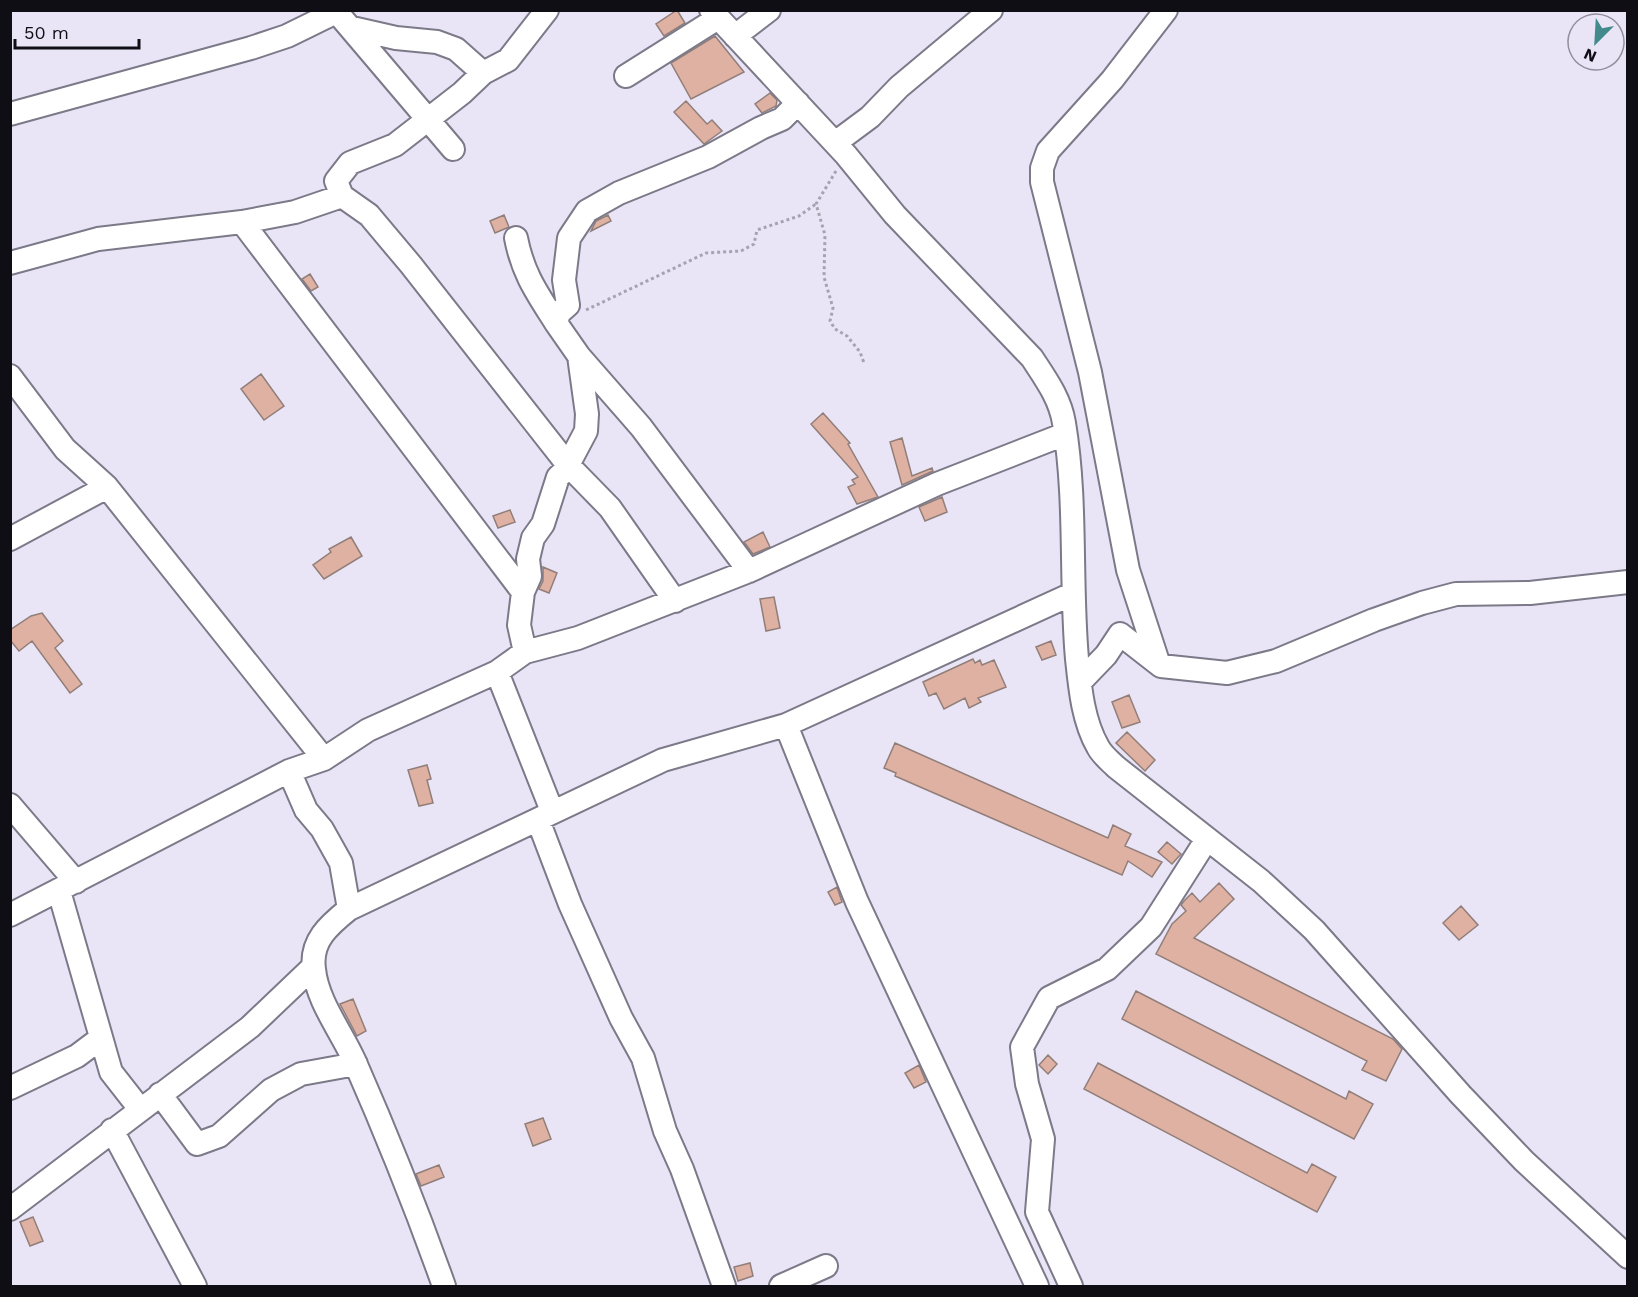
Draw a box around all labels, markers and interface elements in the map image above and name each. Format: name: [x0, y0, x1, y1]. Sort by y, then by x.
scale bar: [15, 12, 140, 50]
north arrow: [1566, 12, 1626, 72]
text: 50 m: [24, 22, 69, 43]
text: N: [1581, 44, 1599, 66]

